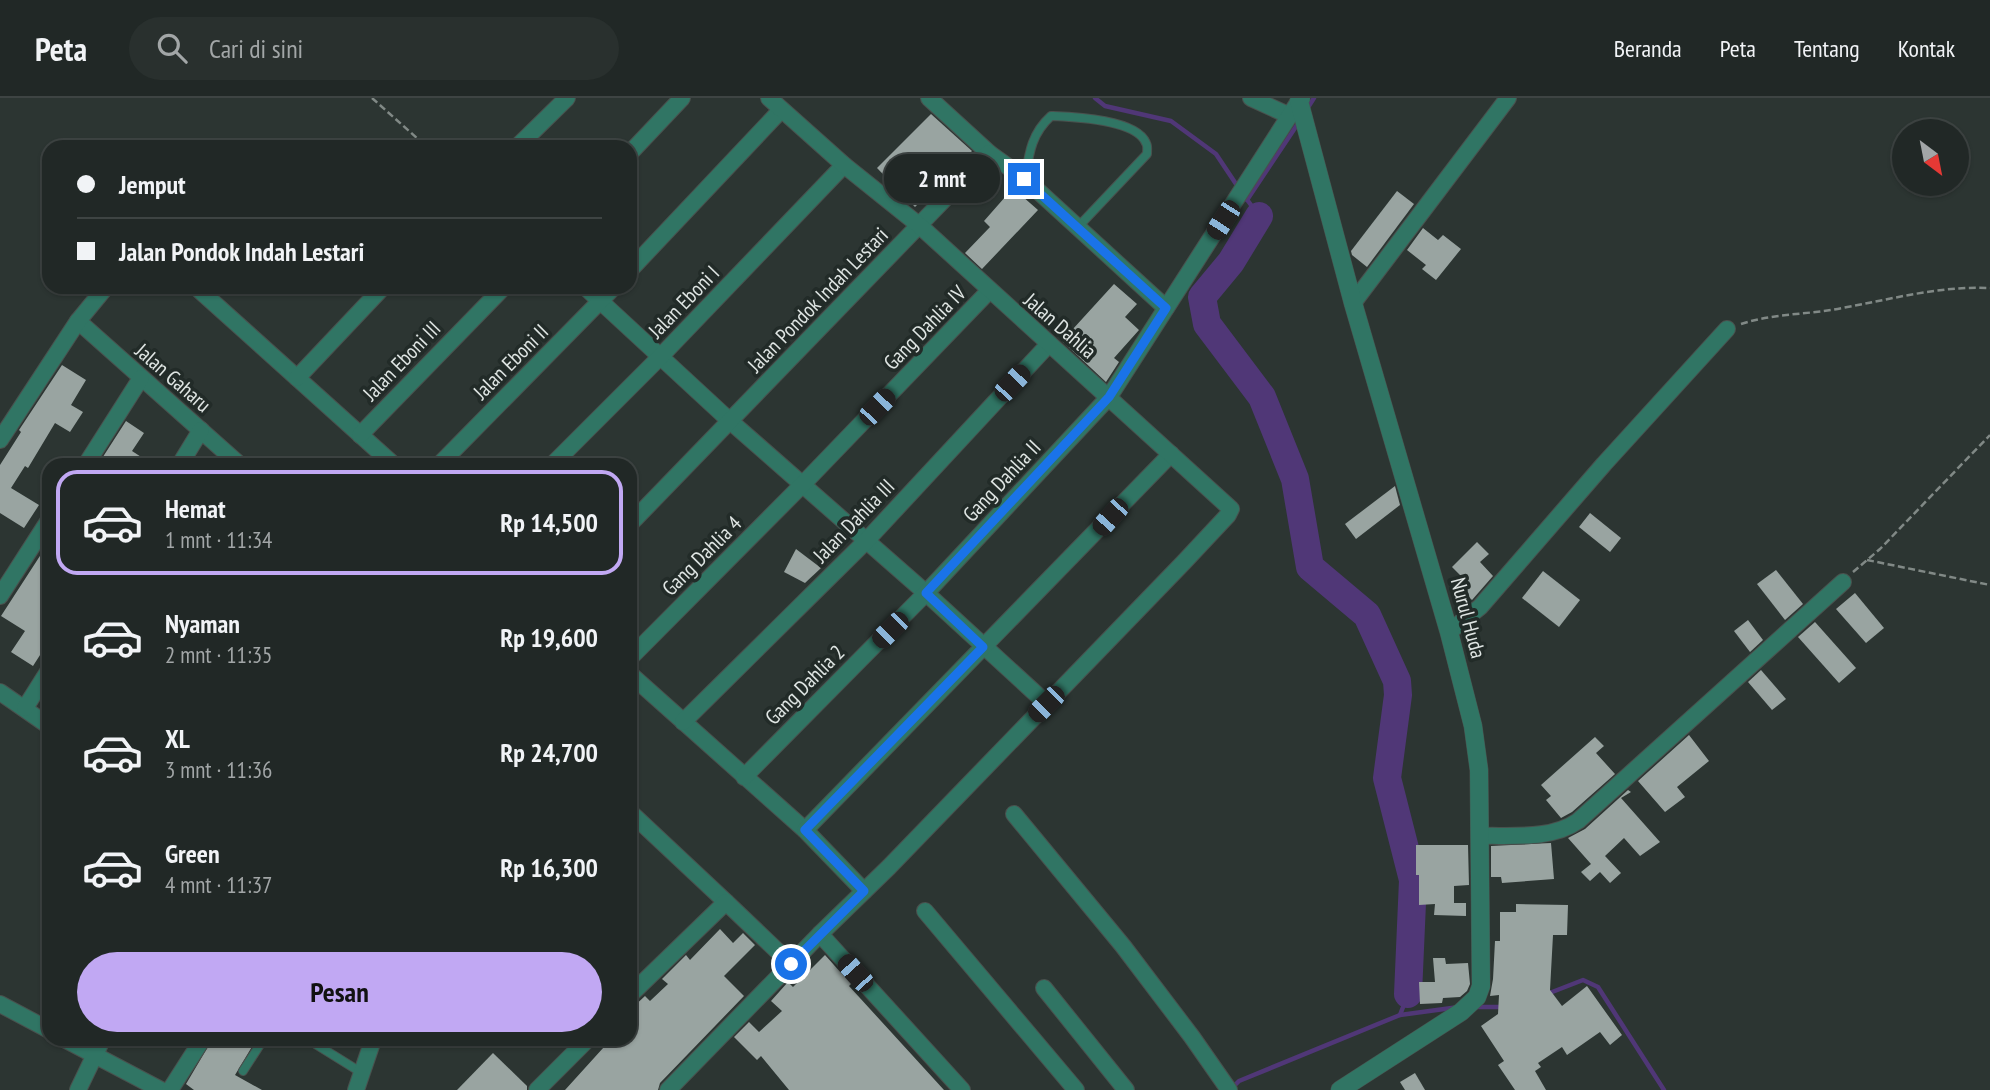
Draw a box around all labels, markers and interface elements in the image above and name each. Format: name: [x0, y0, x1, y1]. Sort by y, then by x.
search box: [129, 17, 619, 80]
text: Peta: [35, 27, 87, 70]
icon: search: [153, 29, 191, 67]
text: Cari di sini: [209, 32, 303, 65]
text: Beranda: [1614, 33, 1682, 64]
text: Peta: [1720, 33, 1756, 64]
text: Tentang: [1794, 33, 1860, 64]
text: Kontak: [1898, 33, 1955, 64]
north arrow: [1892, 119, 1969, 196]
map controls: [1892, 119, 1969, 196]
callout: 2 mnt: [884, 154, 1000, 204]
route end: [1008, 163, 1040, 195]
text: 2 mnt: [918, 164, 966, 193]
text: Jemput: [119, 168, 186, 201]
car: [1203, 197, 1244, 243]
street label: Jalan Pondok Indah Lestari: [741, 222, 894, 379]
text: Jalan Pondok Indah Lestari: [119, 235, 364, 268]
street label: Jalan Eboni I: [642, 260, 725, 344]
street label: Gang Dahlia IV: [878, 280, 972, 376]
street label: Jalan Dahlia: [1018, 286, 1102, 364]
street label: Jalan Eboni III: [356, 315, 446, 407]
street label: Jalan Eboni II: [467, 318, 554, 406]
street label: Jalan Gaharu: [129, 337, 217, 418]
car: [990, 360, 1035, 406]
car: [855, 385, 900, 429]
street label: Gang Dahlia II: [957, 434, 1046, 527]
street label: Jalan Dahlia III: [806, 473, 900, 569]
icon: car: [81, 491, 144, 554]
text: Hemat: [165, 492, 226, 525]
car: [1089, 494, 1132, 540]
text: Rp 14,500: [500, 506, 598, 539]
street label: Gang Dahlia 4: [656, 510, 748, 601]
text: 1 mnt · 11:34: [165, 525, 272, 554]
street label: Nurul Huda: [1445, 575, 1492, 661]
icon: car: [81, 606, 144, 669]
text: Nyaman: [165, 607, 240, 640]
car: [868, 608, 913, 652]
text: Rp 19,600: [500, 621, 598, 654]
street label: Gang Dahlia 2: [759, 639, 850, 730]
text: 2 mnt · 11:35: [165, 640, 272, 669]
car: [1024, 682, 1069, 726]
icon: car: [81, 721, 144, 784]
text: XL: [165, 722, 190, 755]
text: Rp 24,700: [500, 736, 598, 769]
text: 3 mnt · 11:36: [165, 755, 272, 784]
icon: car: [81, 836, 144, 899]
text: Green: [165, 837, 220, 870]
text: Rp 16,300: [500, 851, 598, 884]
text: 4 mnt · 11:37: [165, 870, 272, 899]
route start: [775, 948, 807, 980]
car: [834, 950, 877, 996]
button: Pesan: [77, 952, 602, 1032]

